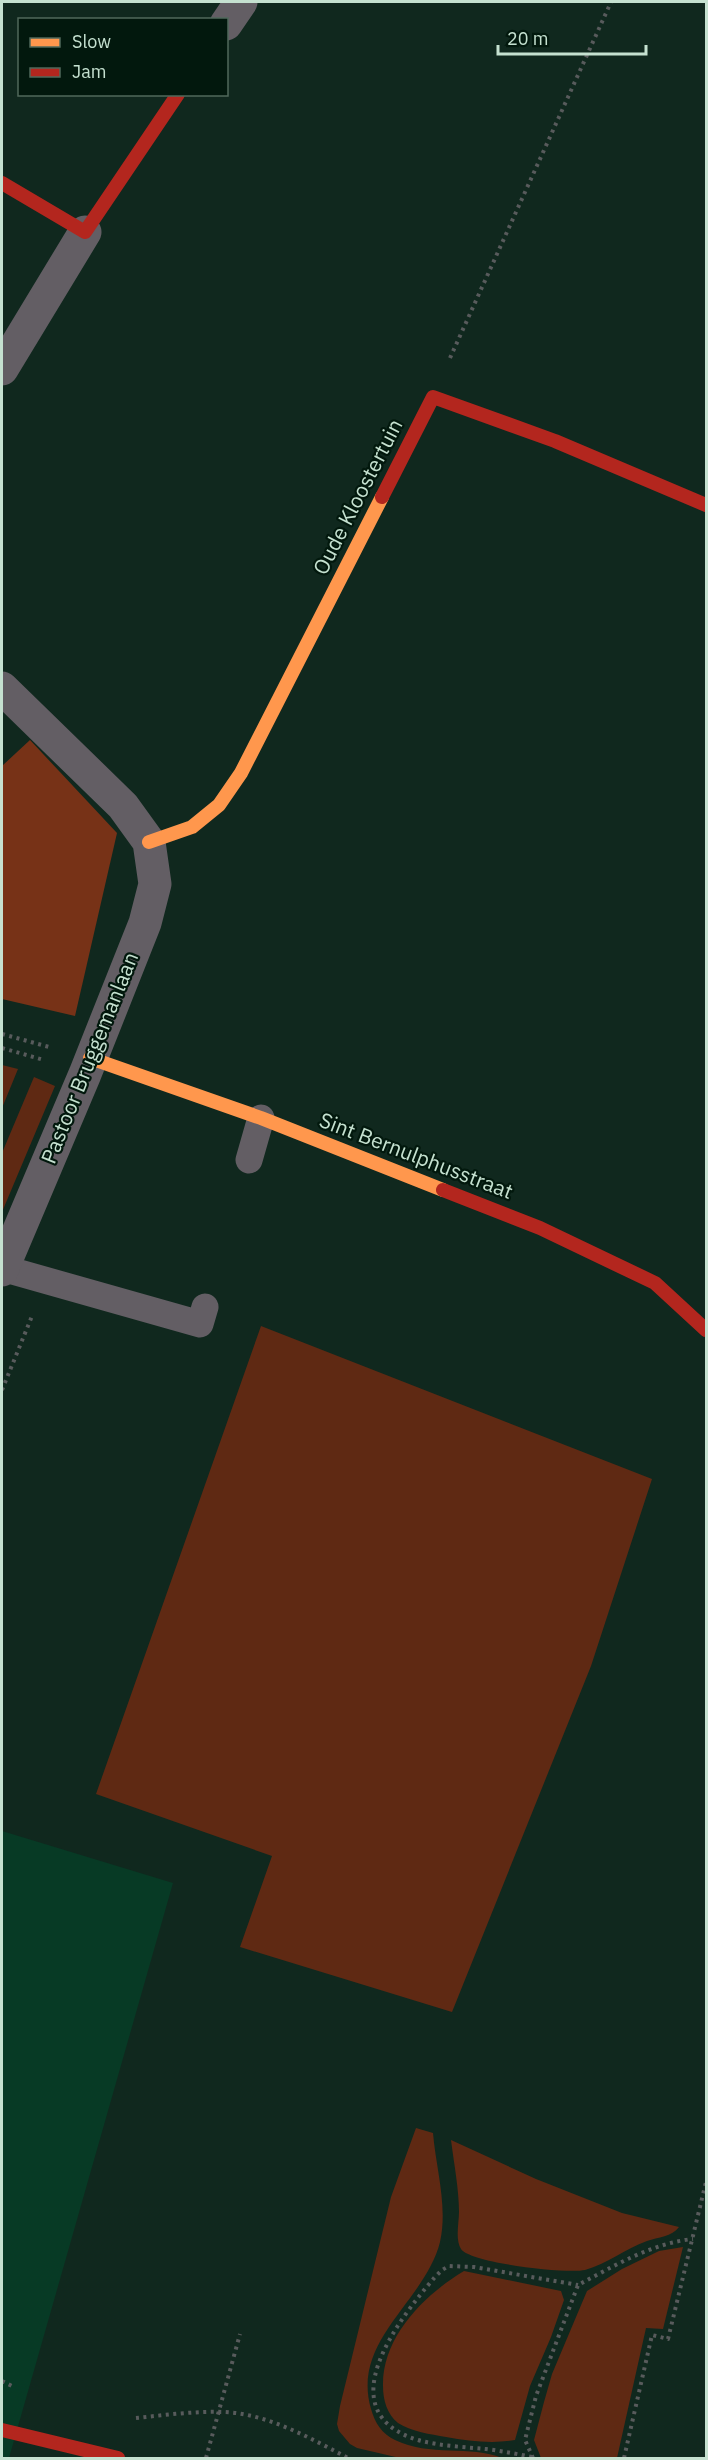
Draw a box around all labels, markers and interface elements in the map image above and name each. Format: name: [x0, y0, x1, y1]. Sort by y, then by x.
legend: [18, 18, 228, 96]
scale bar: [498, 18, 646, 56]
text: 20 m: [507, 27, 549, 50]
text: Slow: [72, 30, 111, 53]
text: Jam: [72, 60, 107, 83]
street label: Oude Kloostertuin: [306, 414, 408, 579]
street label: Pastoor Bruggemanlaan: [34, 948, 144, 1168]
street label: Sint Bernulphusstraat: [316, 1105, 517, 1205]

